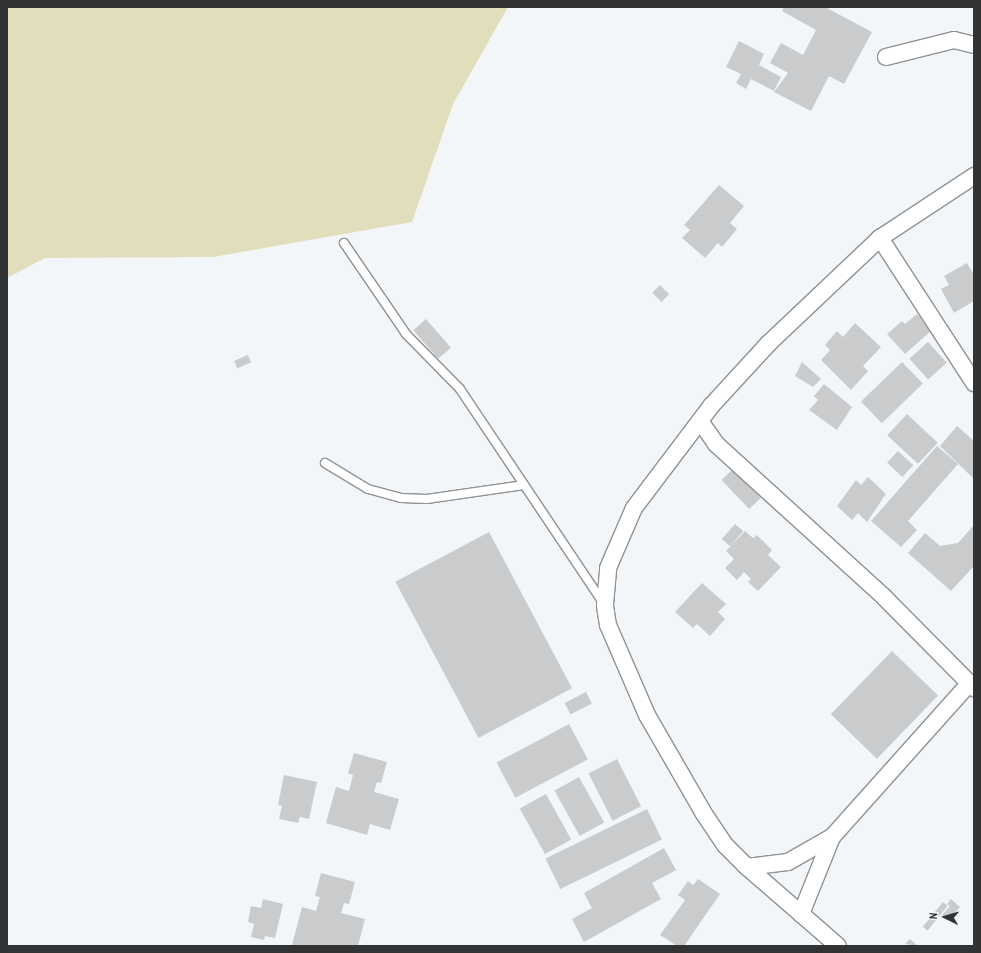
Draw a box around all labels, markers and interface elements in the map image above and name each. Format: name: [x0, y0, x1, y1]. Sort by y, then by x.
north arrow: [925, 897, 965, 937]
text: N: [926, 912, 940, 920]

